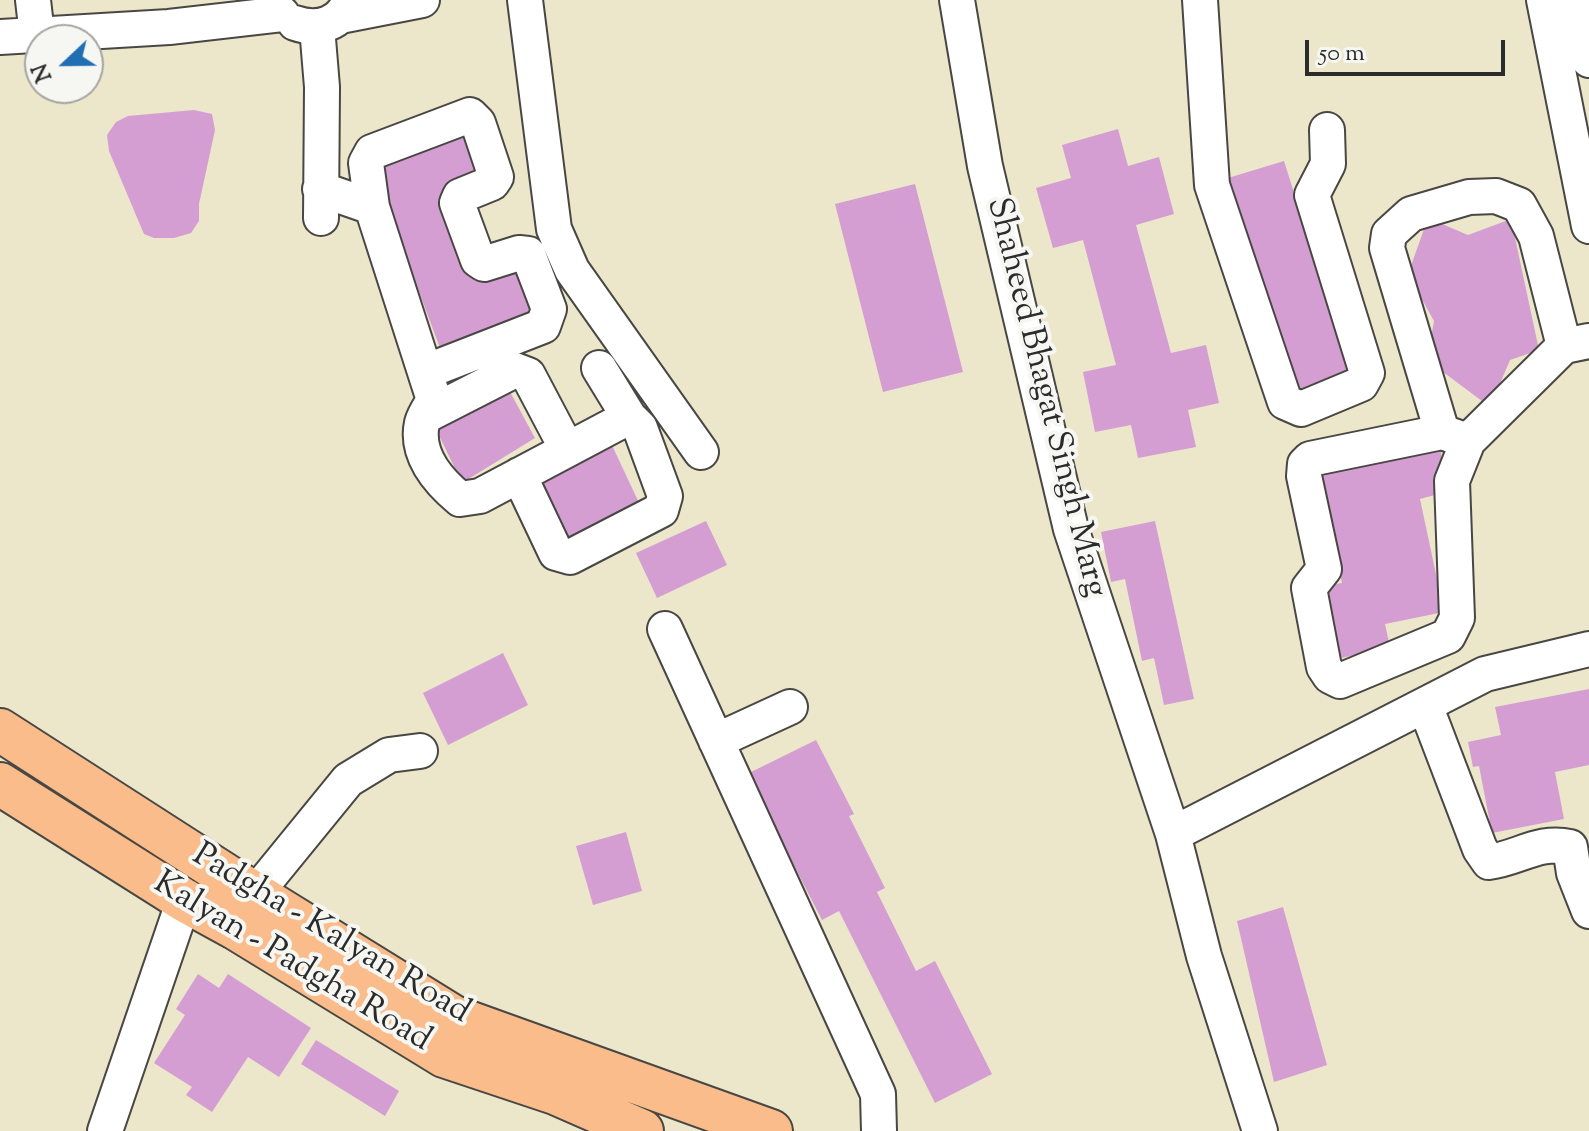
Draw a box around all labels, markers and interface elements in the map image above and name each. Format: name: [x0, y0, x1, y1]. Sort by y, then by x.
north arrow: [24, 24, 104, 104]
scale bar: [1309, 24, 1509, 74]
text: 50 m: [1319, 37, 1365, 71]
text: N: [25, 58, 62, 86]
street label: Shaheed Bhagat Singh Marg: [975, 194, 1113, 602]
street label: Padgha - Kalyan Road: [184, 837, 476, 1035]
street label: Kalyan - Padgha Road: [145, 865, 437, 1063]

